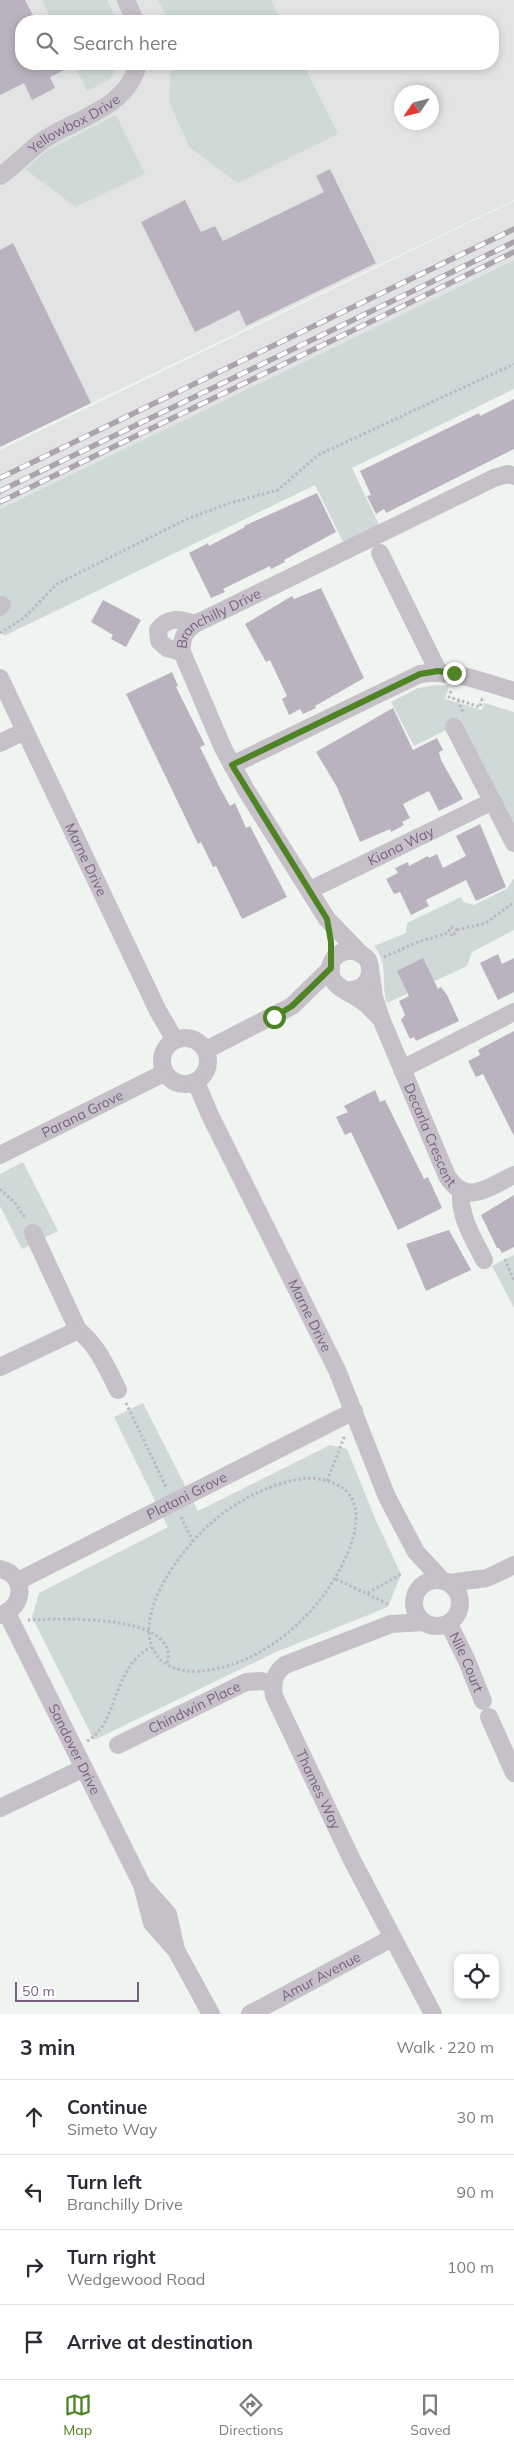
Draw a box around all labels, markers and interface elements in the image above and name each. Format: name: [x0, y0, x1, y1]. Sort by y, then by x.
search box: [15, 15, 499, 70]
icon: search: [33, 29, 61, 57]
text: Search here: [73, 31, 177, 55]
north arrow: [394, 85, 439, 130]
street label: Yellowbox Drive: [24, 90, 124, 158]
street label: Branchilly Drive: [173, 584, 264, 649]
route end: [443, 662, 466, 685]
street label: Marne Drive: [61, 820, 111, 899]
street label: Kiana Way: [365, 822, 437, 870]
route start: [263, 1006, 286, 1029]
street label: Decarla Crescent: [400, 1080, 460, 1191]
street label: Parana Grove: [38, 1086, 126, 1142]
street label: Marne Drive: [284, 1276, 336, 1355]
street label: Platani Grove: [144, 1468, 230, 1523]
street label: Nile Court: [445, 1629, 488, 1695]
street label: Chindwin Place: [145, 1677, 243, 1738]
street label: Sandover Drive: [44, 1701, 105, 1798]
street label: Thames Way: [292, 1747, 345, 1833]
street label: Amur Avenue: [277, 1947, 364, 2005]
map controls: [454, 1954, 499, 1999]
button: locate: [454, 1954, 499, 1999]
scale bar: [15, 1979, 139, 2002]
text: 50 m: [22, 1982, 55, 2000]
text: 3 min: [20, 2034, 75, 2060]
text: Walk · 220 m: [396, 2037, 494, 2057]
text: Continue: [67, 2095, 147, 2119]
icon: ahead: [20, 2103, 48, 2131]
text: 30 m: [457, 2107, 494, 2127]
text: Simeto Way: [67, 2119, 157, 2139]
text: Turn left: [67, 2170, 142, 2194]
icon: left: [20, 2178, 48, 2206]
text: 90 m: [457, 2182, 494, 2202]
text: Branchilly Drive: [67, 2194, 183, 2214]
text: Turn right: [67, 2245, 156, 2269]
icon: right: [20, 2253, 48, 2281]
text: 100 m: [447, 2257, 494, 2277]
text: Wedgewood Road: [67, 2269, 205, 2289]
icon: arrive: [20, 2328, 48, 2356]
text: Arrive at destination: [67, 2330, 253, 2354]
tab: Map: [63, 2391, 92, 2439]
tab: Directions: [219, 2391, 284, 2439]
tab: Saved: [410, 2391, 451, 2439]

